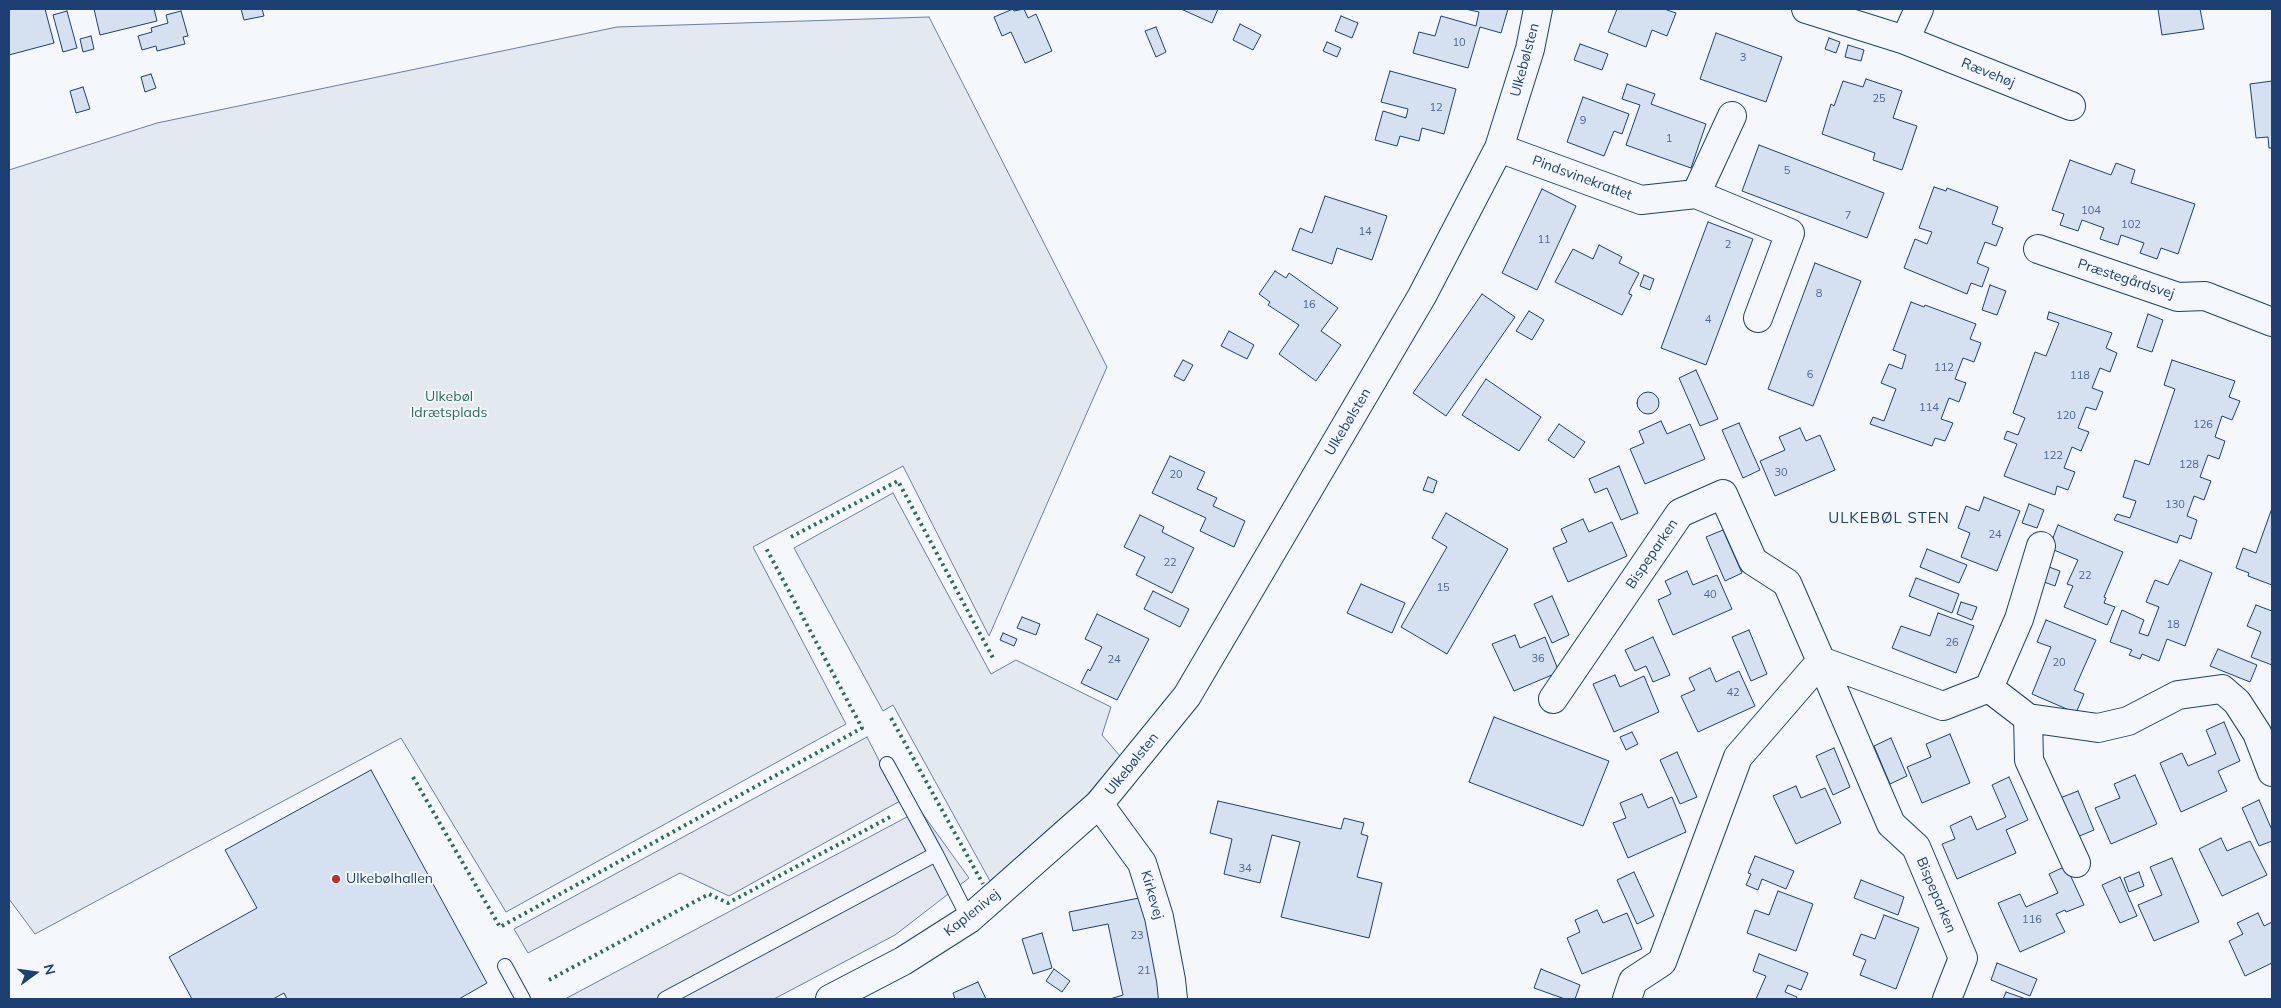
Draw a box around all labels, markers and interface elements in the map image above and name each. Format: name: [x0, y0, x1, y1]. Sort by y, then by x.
street label: Ulkebølsten: [1507, 21, 1543, 99]
house number: 10: [1452, 36, 1466, 50]
house number: 3: [1740, 51, 1746, 65]
street label: Rævehøj: [1959, 55, 2017, 91]
house number: 25: [1872, 92, 1886, 106]
house number: 12: [1429, 101, 1443, 115]
house number: 9: [1580, 114, 1586, 128]
house number: 1: [1666, 132, 1672, 146]
street label: Pindsvinekrattet: [1530, 152, 1634, 204]
house number: 5: [1784, 164, 1790, 178]
house number: 104: [2081, 204, 2101, 218]
house number: 7: [1845, 209, 1851, 223]
house number: 102: [2121, 218, 2141, 232]
house number: 14: [1358, 225, 1372, 239]
house number: 11: [1537, 233, 1551, 247]
house number: 2: [1725, 238, 1731, 252]
street label: Præstegårdsvej: [2075, 255, 2177, 303]
house number: 8: [1816, 287, 1822, 301]
house number: 16: [1302, 298, 1316, 312]
house number: 4: [1705, 313, 1711, 327]
house number: 112: [1934, 361, 1954, 375]
house number: 6: [1807, 368, 1813, 382]
house number: 118: [2070, 369, 2090, 383]
street label: Ulkebølsten: [1321, 385, 1375, 459]
park label: Ulkebøl Idrætsplads: [411, 389, 487, 422]
house number: 114: [1919, 401, 1939, 415]
house number: 120: [2056, 409, 2076, 423]
house number: 126: [2193, 418, 2213, 432]
house number: 122: [2043, 449, 2063, 463]
house number: 128: [2179, 458, 2199, 472]
house number: 30: [1774, 466, 1788, 480]
house number: 20: [1169, 468, 1183, 482]
house number: 130: [2165, 498, 2185, 512]
district label: ULKEBØL STEN: [1827, 509, 1951, 527]
street label: Bispeparken: [1623, 516, 1681, 592]
house number: 24: [1988, 528, 2002, 542]
house number: 22: [1163, 556, 1177, 570]
house number: 22: [2078, 569, 2092, 583]
house number: 15: [1436, 581, 1450, 595]
house number: 40: [1703, 588, 1717, 602]
house number: 18: [2166, 618, 2180, 632]
house number: 26: [1945, 636, 1959, 650]
house number: 36: [1531, 652, 1545, 666]
house number: 24: [1107, 653, 1121, 667]
house number: 20: [2052, 656, 2066, 670]
house number: 42: [1726, 686, 1740, 700]
street label: Ulkebølsten: [1102, 729, 1162, 799]
street label: Bispeparken: [1913, 855, 1959, 935]
house number: 34: [1238, 862, 1252, 876]
street label: Kirkevej: [1137, 869, 1167, 921]
place label: Ulkebølhallen: [346, 871, 433, 887]
marker: Ulkebølhallen: [330, 873, 342, 885]
street label: Kaplenivej: [941, 886, 1003, 940]
house number: 116: [2022, 913, 2042, 927]
house number: 23: [1130, 929, 1144, 943]
north arrow: [10, 948, 60, 998]
text: N: [40, 962, 60, 977]
house number: 21: [1137, 964, 1151, 978]

